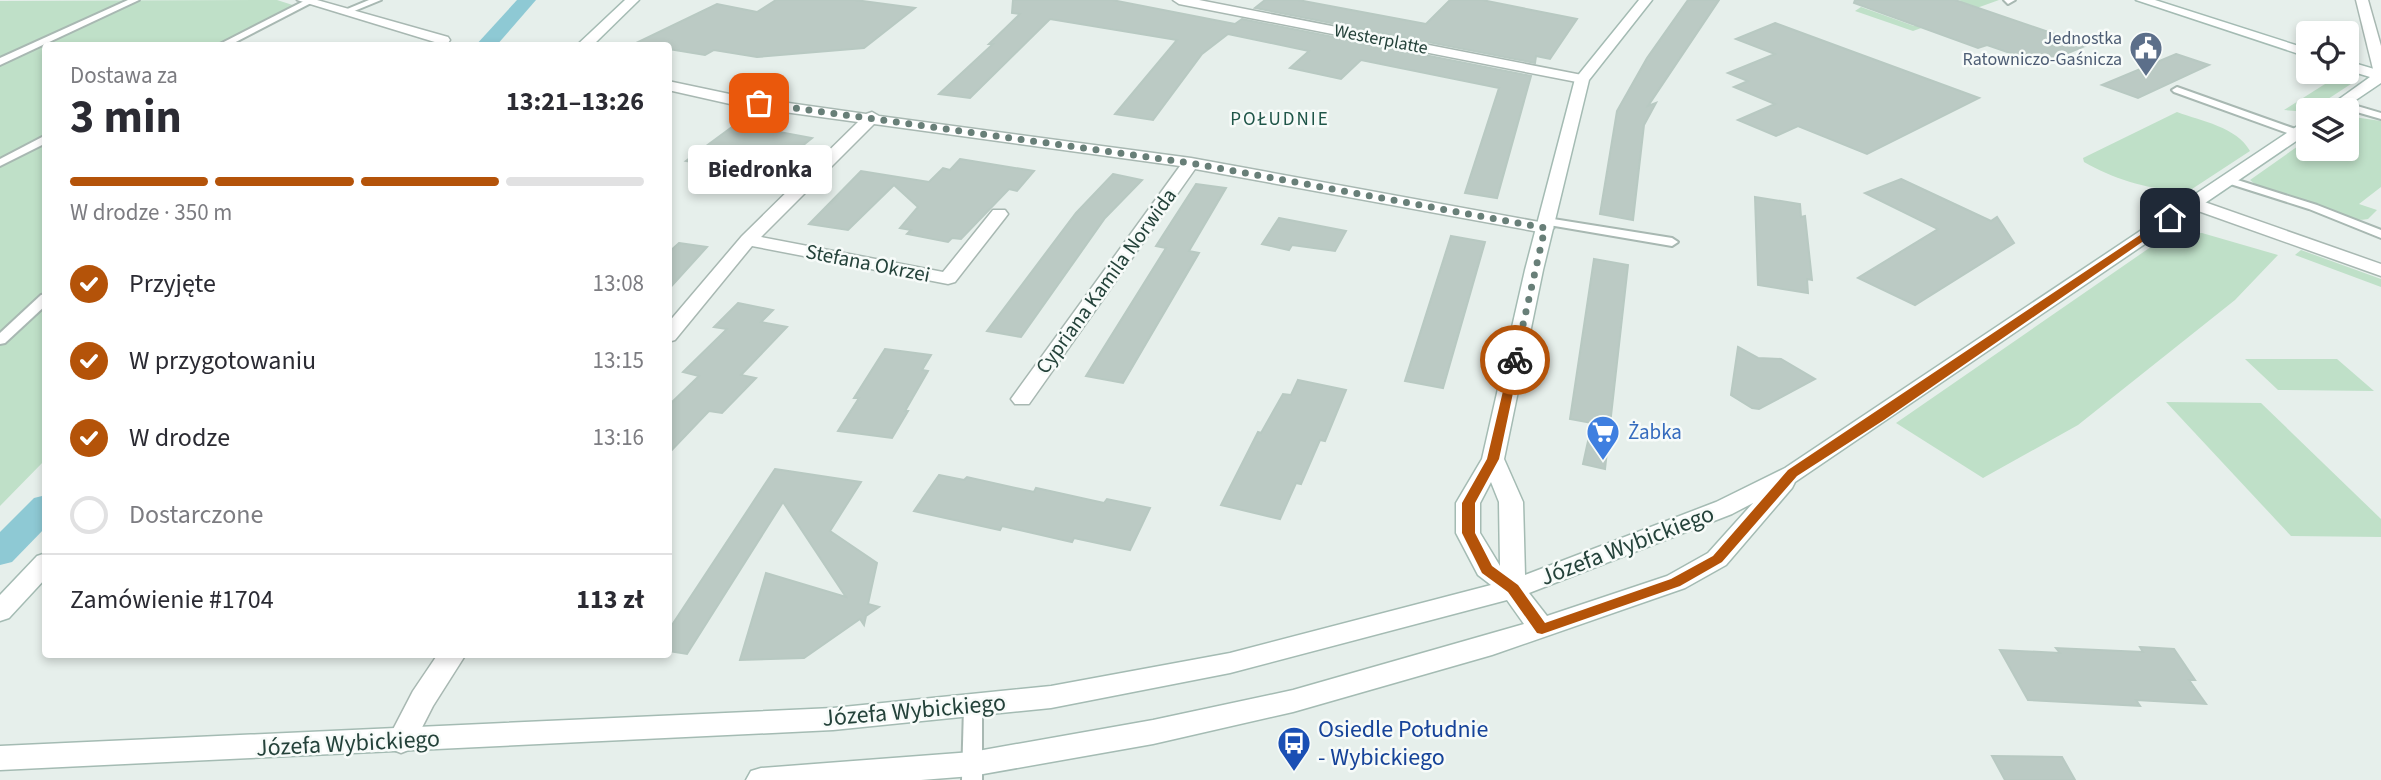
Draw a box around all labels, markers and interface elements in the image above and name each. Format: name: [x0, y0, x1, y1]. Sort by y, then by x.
street label: Westerplatte: [1332, 18, 1430, 61]
map controls: [2296, 21, 2359, 161]
button: locate: [2296, 21, 2359, 84]
place label: Jednostka Ratowniczo-Gaśnicza: [1963, 26, 2122, 72]
public building icon: Jednostka Ratowniczo-Gaśnicza: [2127, 29, 2165, 78]
text: Dostawa za: [70, 59, 178, 92]
pin: [729, 73, 789, 133]
text: 13:21–13:26: [506, 83, 644, 120]
icon: bag: [740, 84, 778, 122]
text: 3 min: [70, 85, 182, 150]
button: layers: [2296, 98, 2359, 161]
district label: POŁUDNIE: [1230, 106, 1330, 133]
callout: Biedronka: [687, 145, 831, 194]
text: Biedronka: [708, 153, 812, 186]
street label: Cypriana Kamila Norwida: [1028, 182, 1184, 380]
pin: [2140, 188, 2200, 248]
text: W drodze · 350 m: [70, 196, 232, 229]
icon: home: [2151, 199, 2189, 237]
street label: Stefana Okrzei: [803, 236, 933, 290]
icon: check: [70, 265, 108, 303]
text: Przyjęte: [129, 265, 216, 302]
text: 13:08: [593, 267, 644, 300]
courier: [1480, 325, 1550, 395]
icon: bike: [1496, 341, 1534, 379]
icon: check: [70, 342, 108, 380]
text: W przygotowaniu: [129, 342, 316, 379]
text: 13:15: [593, 344, 644, 377]
supermarket icon: Żabka: [1584, 413, 1622, 462]
place label: Żabka: [1628, 417, 1682, 447]
icon: check: [70, 419, 108, 457]
text: W drodze: [129, 419, 230, 456]
text: 13:16: [593, 421, 644, 454]
text: Dostarczone: [129, 496, 263, 533]
street label: Józefa Wybickiego: [1535, 496, 1719, 595]
text: Zamówienie #1704: [70, 581, 274, 618]
text: 113 zł: [576, 581, 644, 618]
street label: Józefa Wybickiego: [821, 685, 1007, 736]
place label: Osiedle Południe - Wybickiego: [1318, 712, 1488, 775]
street label: Józefa Wybickiego: [255, 721, 441, 766]
bus stop icon: Osiedle Południe - Wybickiego: [1275, 724, 1313, 773]

